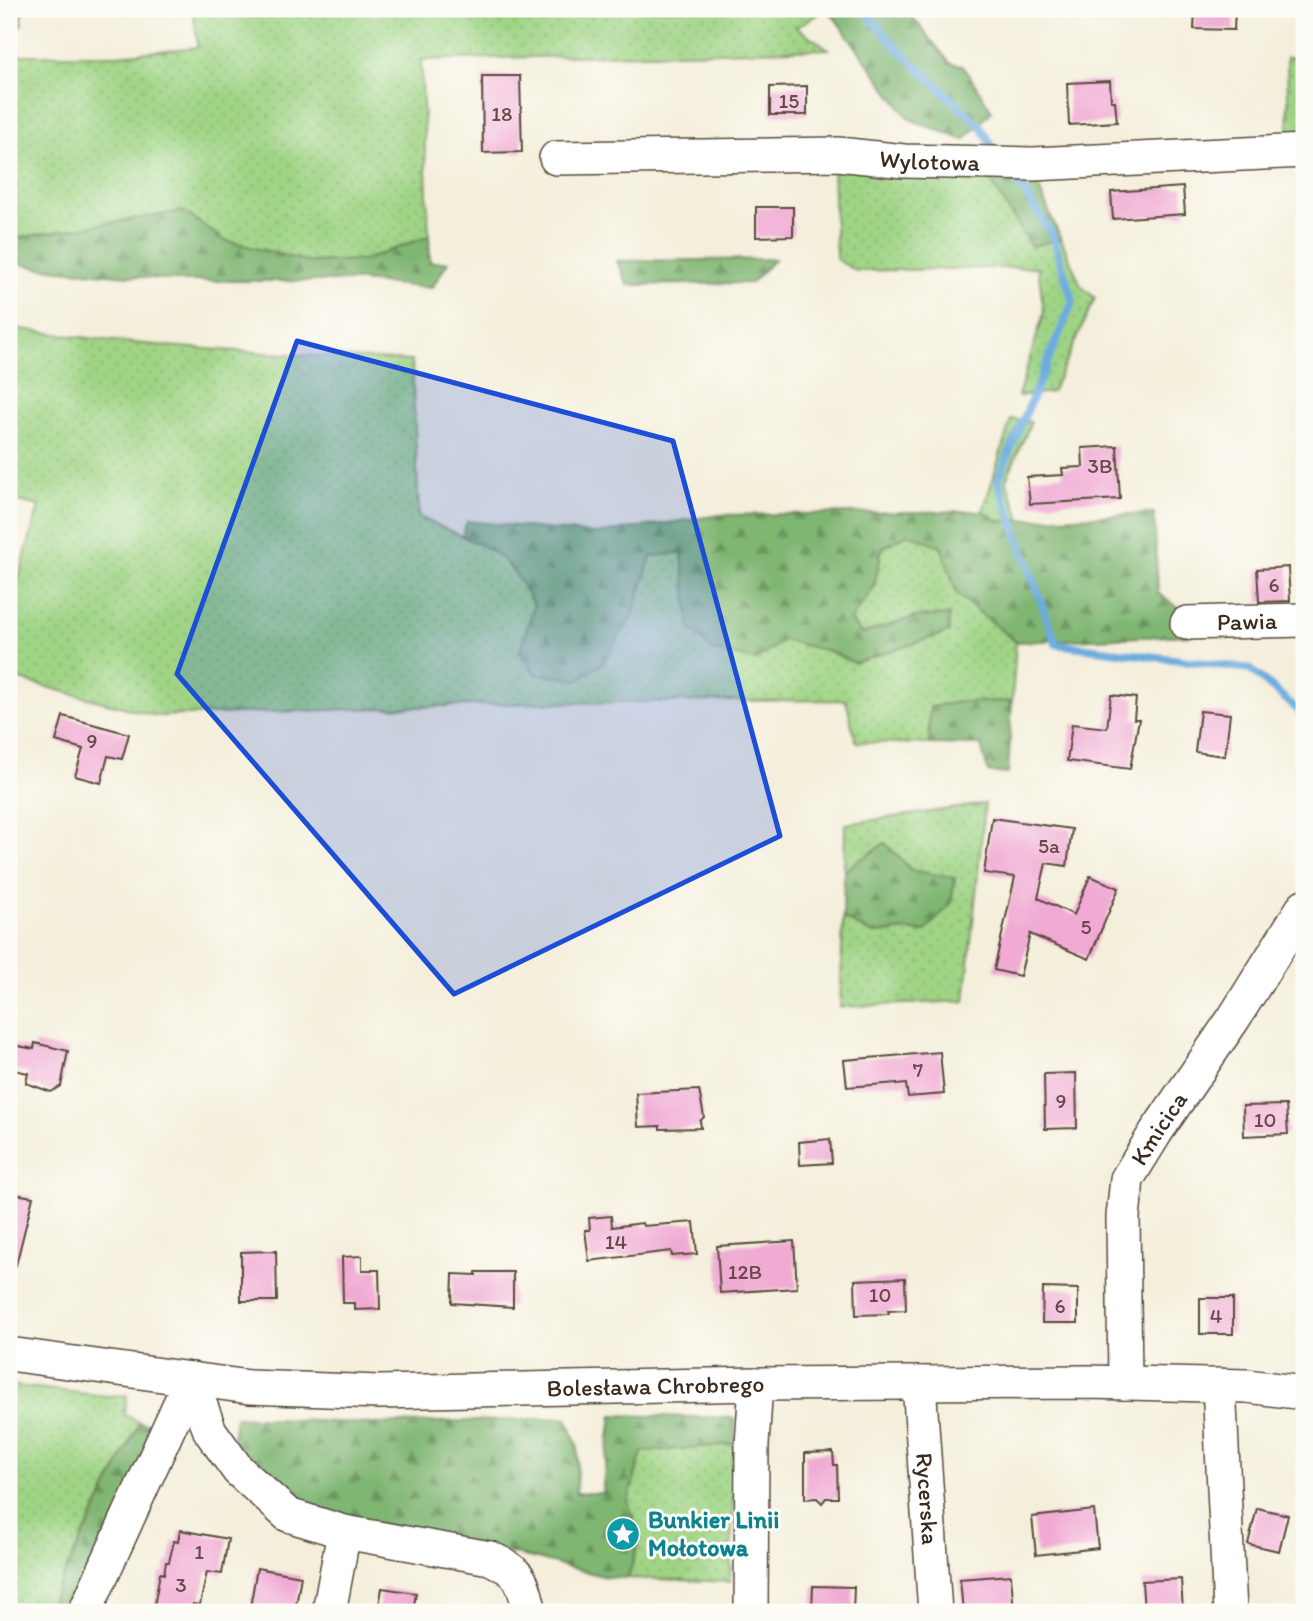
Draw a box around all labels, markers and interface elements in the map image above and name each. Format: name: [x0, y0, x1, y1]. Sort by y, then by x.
house number: 15: [779, 88, 799, 113]
house number: 18: [491, 101, 513, 126]
street label: Wylotowa: [878, 143, 981, 177]
house number: 3B: [1087, 453, 1113, 478]
house number: 6: [1268, 572, 1280, 597]
street label: Pawia: [1216, 606, 1278, 636]
house number: 9: [87, 728, 97, 753]
house number: 5a: [1038, 833, 1060, 858]
house number: 5: [1080, 914, 1092, 939]
house number: 7: [913, 1057, 923, 1082]
street label: Kmicica: [1124, 1085, 1194, 1170]
house number: 9: [1056, 1088, 1066, 1113]
house number: 10: [1254, 1107, 1276, 1132]
house number: 14: [605, 1229, 628, 1254]
house number: 12B: [728, 1259, 762, 1284]
house number: 10: [869, 1282, 891, 1307]
house number: 6: [1054, 1293, 1066, 1318]
house number: 4: [1210, 1303, 1223, 1328]
street label: Bolesława Chrobrego: [546, 1369, 765, 1402]
street label: Rycerska: [910, 1452, 945, 1546]
place label: Bunkier Linii Mołotowa: [648, 1505, 779, 1562]
place icon: Bunkier Linii Mołotowa: [604, 1515, 642, 1553]
house number: 1: [194, 1539, 204, 1564]
house number: 3: [175, 1572, 187, 1597]

